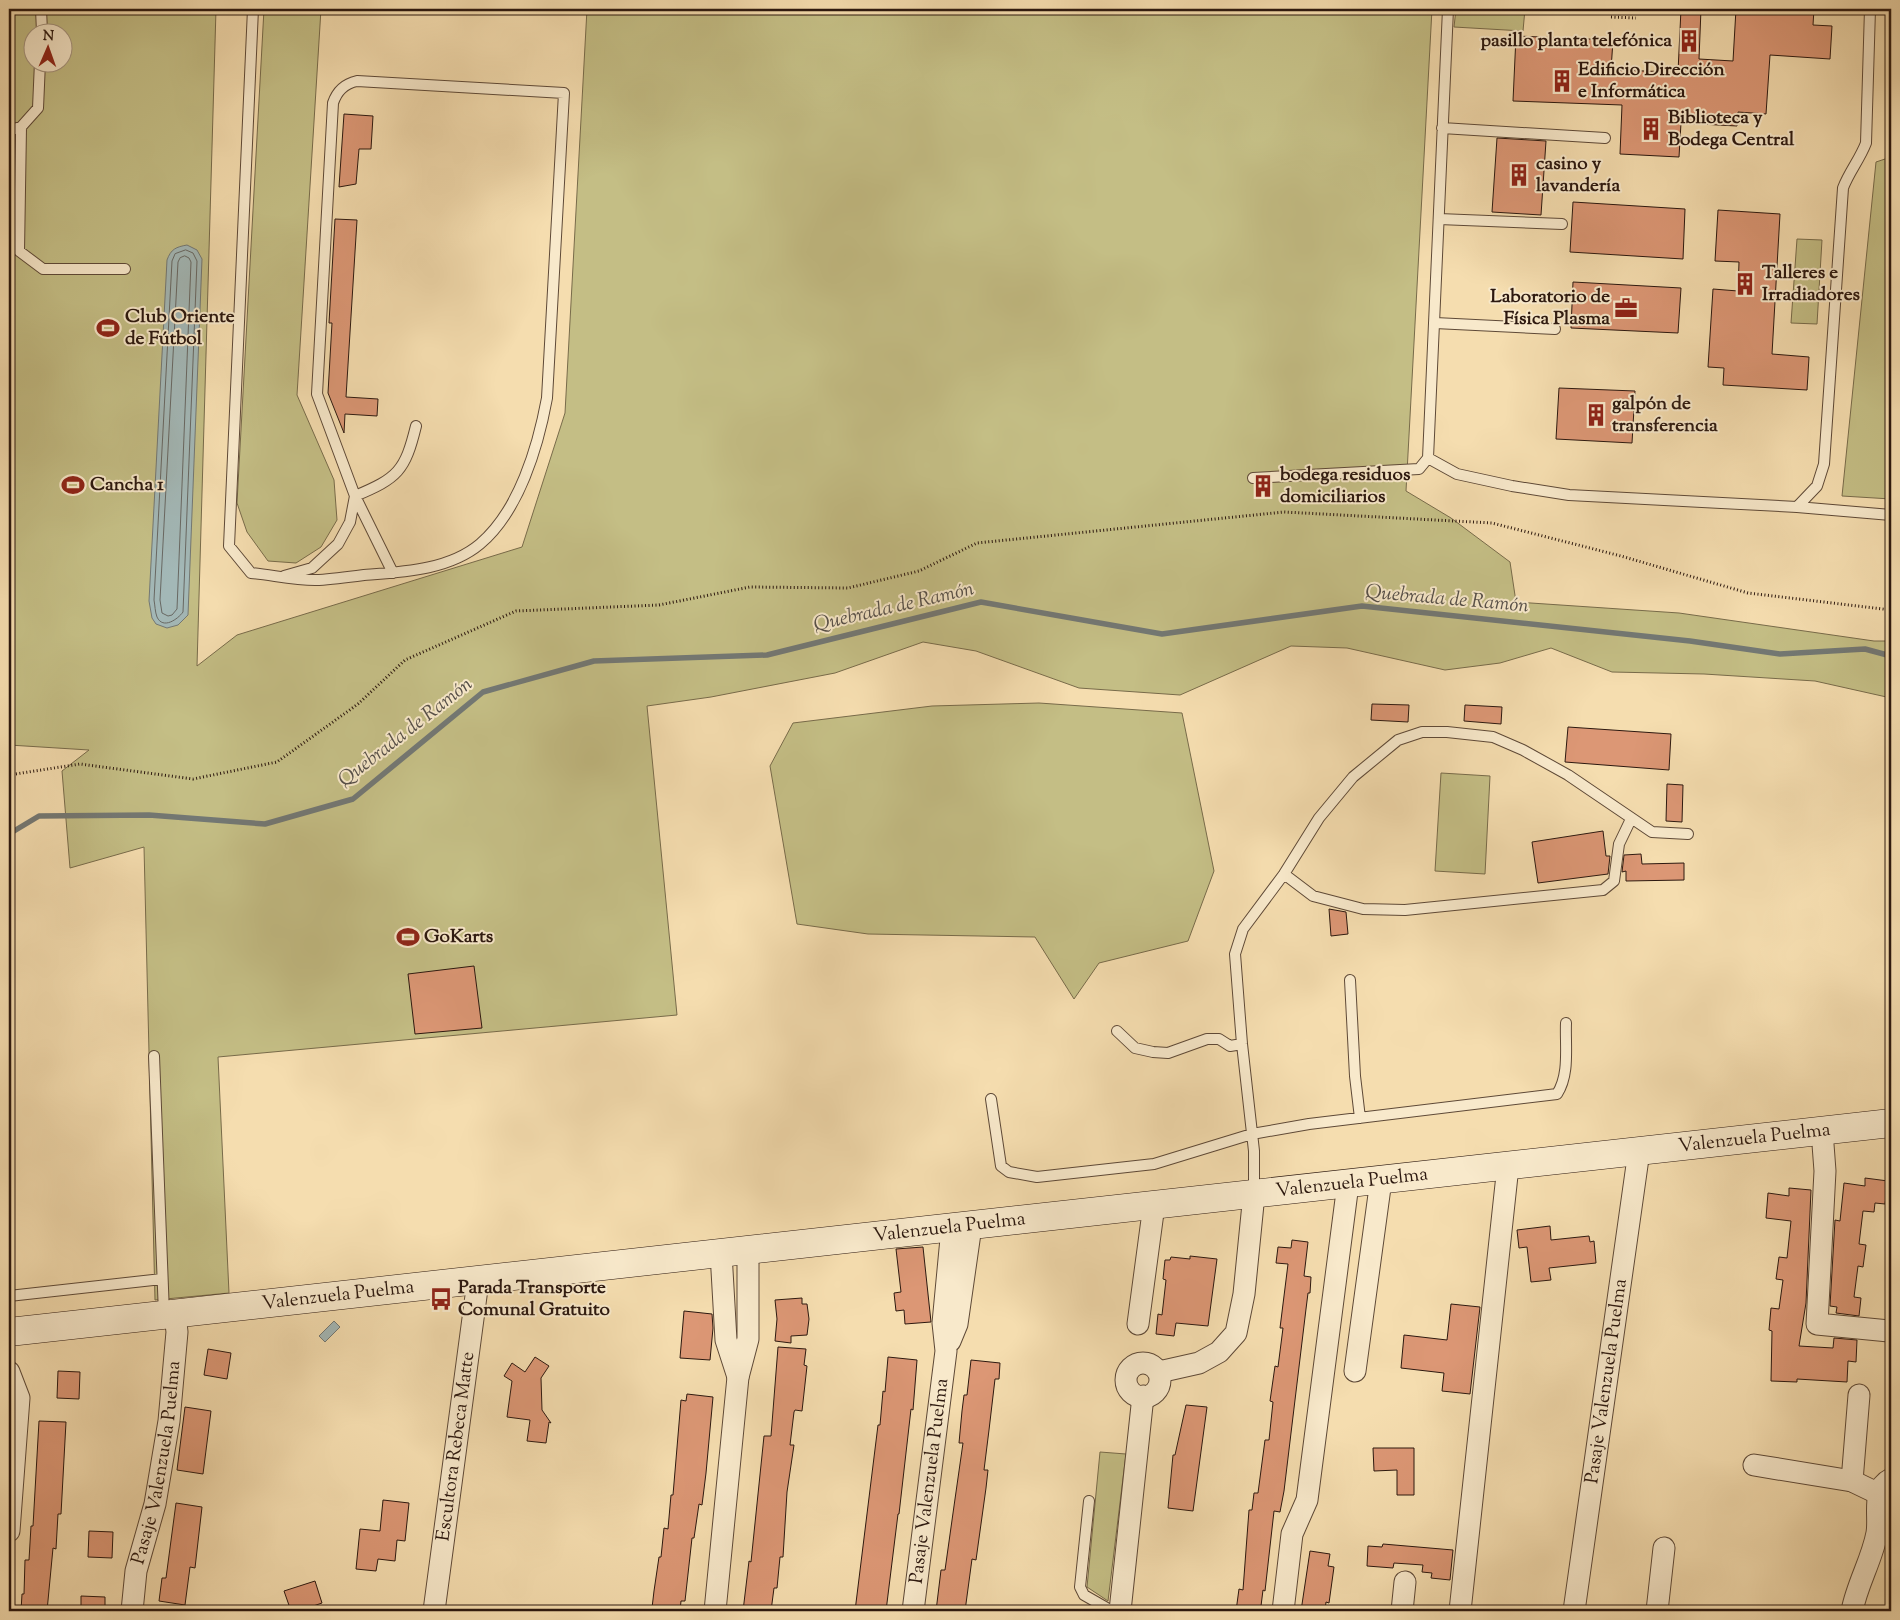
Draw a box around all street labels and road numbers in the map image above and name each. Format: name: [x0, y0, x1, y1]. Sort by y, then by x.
street label: Valenzuela Puelma: [1677, 1116, 1832, 1160]
street label: Valenzuela Puelma: [1274, 1161, 1430, 1205]
street label: Valenzuela Puelma: [872, 1206, 1027, 1249]
street label: Valenzuela Puelma: [260, 1274, 416, 1317]
street label: Pasaje Valenzuela Puelma: [1579, 1277, 1634, 1485]
street label: Escultora Rebeca Matte: [430, 1350, 482, 1543]
street label: Pasaje Valenzuela Puelma: [125, 1359, 188, 1568]
street label: Pasaje Valenzuela Puelma: [903, 1377, 956, 1585]

